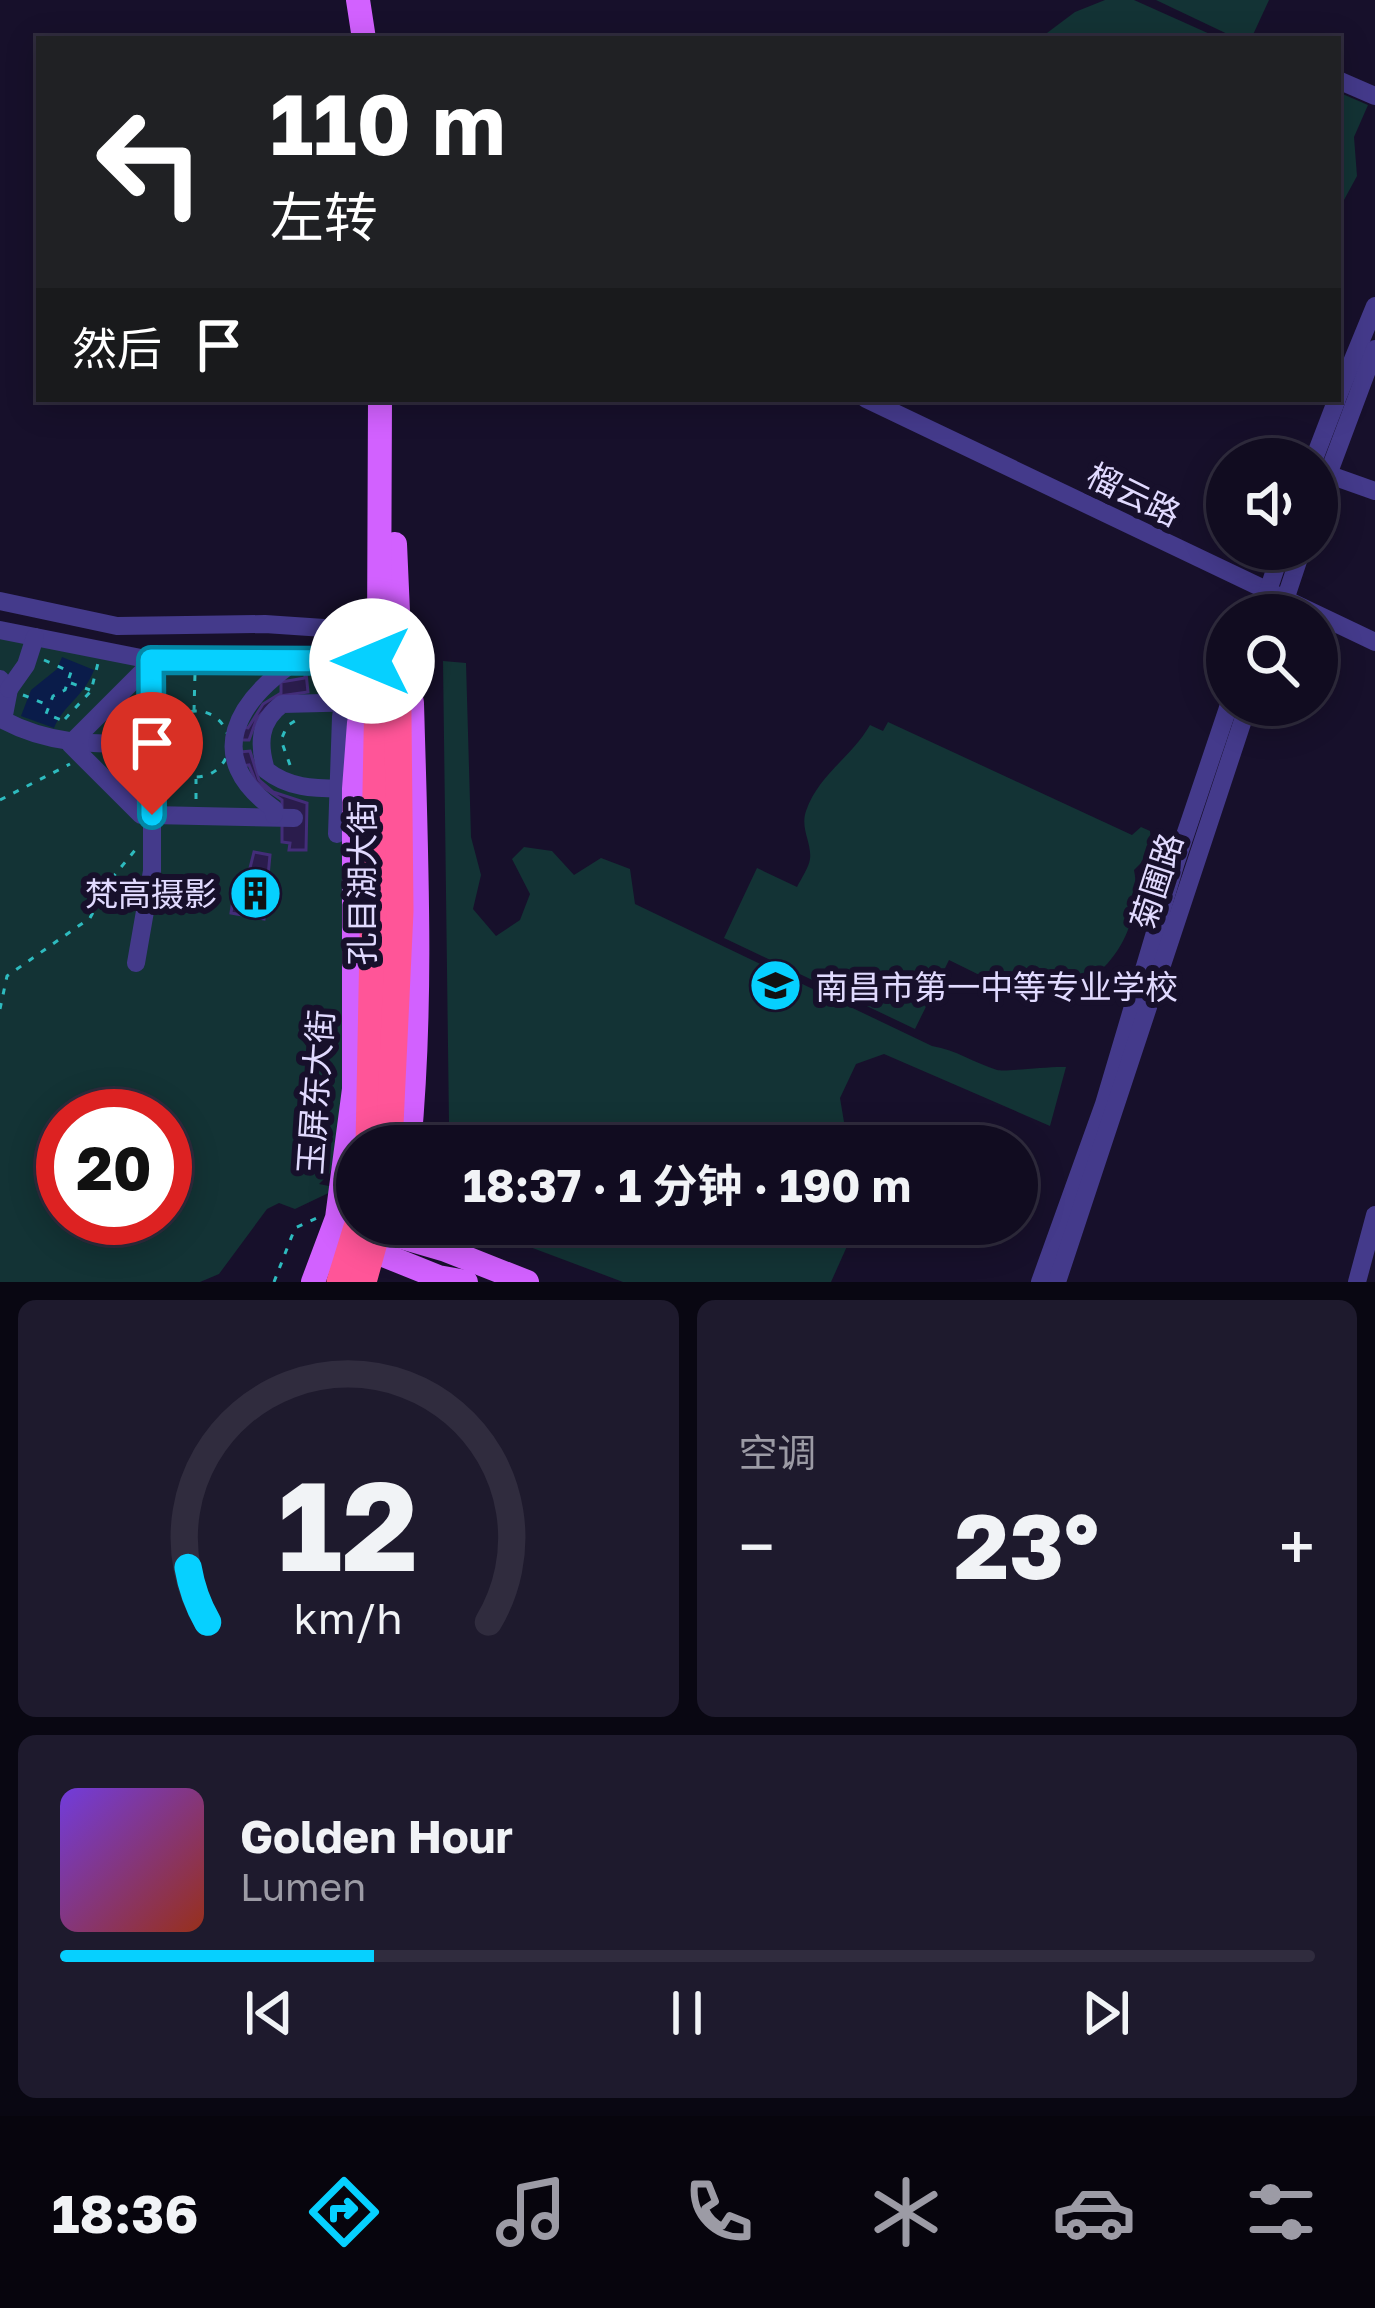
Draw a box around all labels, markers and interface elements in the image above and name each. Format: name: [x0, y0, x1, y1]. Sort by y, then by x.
text: 110 m: [270, 73, 506, 173]
icon: left: [72, 84, 228, 240]
text: 左转: [270, 184, 378, 249]
icon: arrive: [186, 312, 252, 378]
text: 然后: [72, 321, 162, 375]
map controls: [1206, 438, 1338, 726]
button: sound: [1206, 438, 1338, 570]
street label: 榴云路: [1081, 455, 1187, 533]
button: search: [1206, 594, 1338, 726]
position arrow: [309, 598, 435, 724]
pin: [101, 692, 203, 815]
icon: arrive: [119, 710, 185, 776]
street label: 孔目湖大街: [342, 801, 381, 966]
street label: 菊圃路: [1122, 828, 1190, 934]
building icon: 梵高摄影: [228, 865, 284, 921]
place label: 梵高摄影: [85, 874, 217, 913]
school or university icon: 南昌市第一中等专业学校: [748, 958, 804, 1014]
place label: 南昌市第一中等专业学校: [815, 967, 1178, 1006]
street label: 玉屏东大街: [290, 1008, 340, 1176]
speed limit sign: 20: [36, 1089, 192, 1245]
text: 18:37 · 1 分钟 · 190 m: [463, 1158, 911, 1212]
text: 空调: [739, 1429, 817, 1476]
text: 12: [278, 1449, 418, 1598]
text: 23°: [954, 1491, 1099, 1599]
text: −: [739, 1506, 775, 1586]
text: +: [1279, 1506, 1315, 1586]
text: km/h: [294, 1591, 403, 1642]
text: Golden Hour: [240, 1809, 513, 1863]
text: Lumen: [240, 1863, 366, 1910]
icon: previous: [236, 1980, 302, 2046]
icon: pause: [654, 1980, 720, 2046]
icon: next: [1073, 1980, 1139, 2046]
icon: directions: [302, 2170, 386, 2254]
icon: music: [489, 2170, 573, 2254]
icon: phone: [677, 2170, 761, 2254]
icon: climate: [864, 2170, 948, 2254]
icon: car: [1052, 2170, 1136, 2254]
icon: filters: [1239, 2170, 1323, 2254]
text: 18:36: [52, 2180, 199, 2245]

